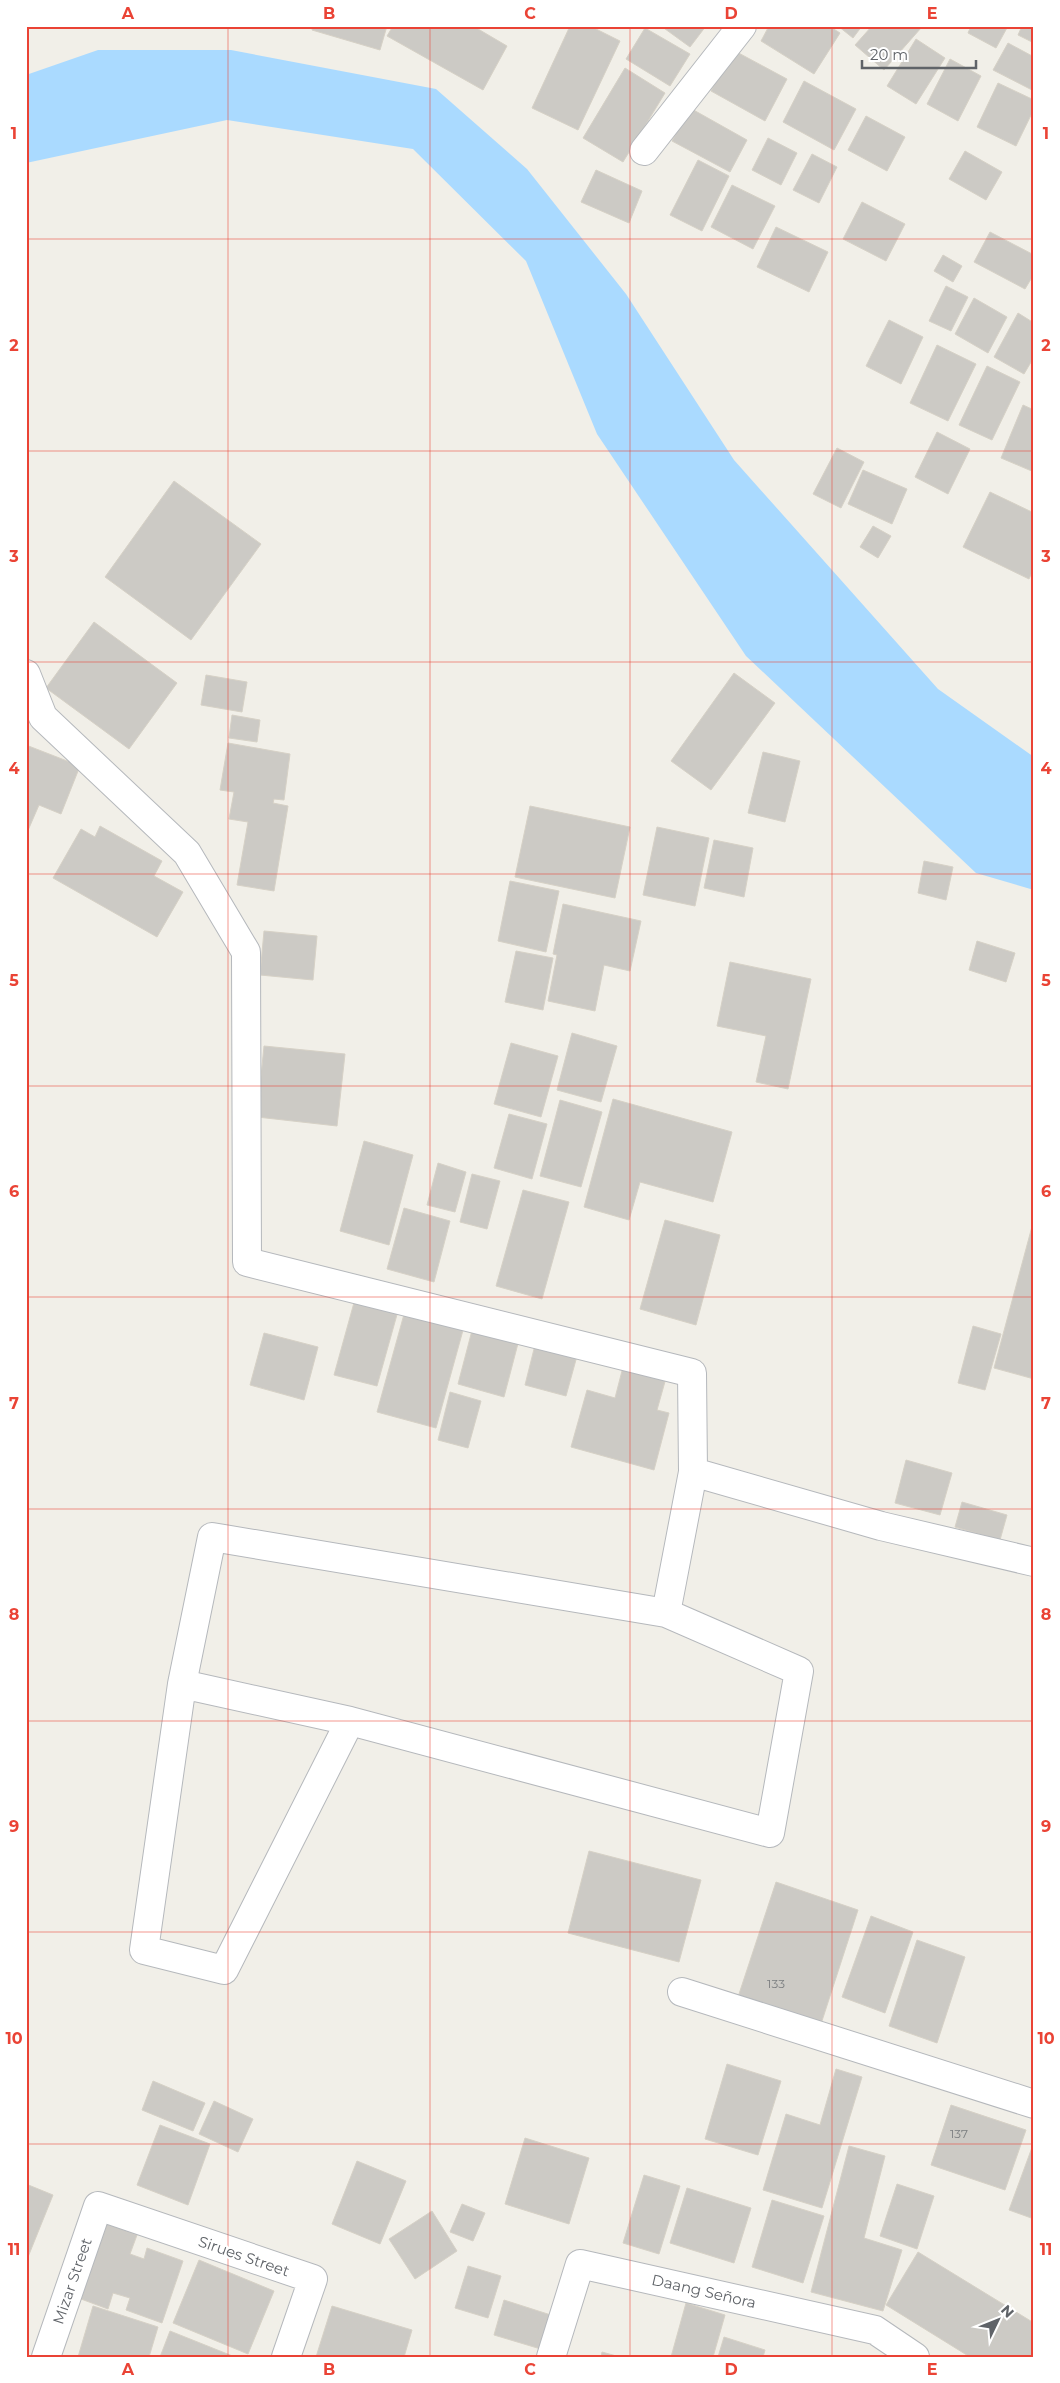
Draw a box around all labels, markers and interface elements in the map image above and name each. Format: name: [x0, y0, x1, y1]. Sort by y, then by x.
text: A: [121, 4, 135, 23]
text: B: [323, 4, 335, 23]
text: C: [524, 4, 536, 23]
text: D: [724, 4, 738, 23]
text: E: [927, 4, 937, 23]
scale bar: [862, 38, 976, 70]
text: 20 m: [870, 45, 908, 64]
text: 1: [11, 124, 17, 143]
text: 1: [1043, 124, 1049, 143]
text: 2: [9, 336, 19, 355]
text: 2: [1041, 336, 1051, 355]
text: 3: [8, 547, 19, 566]
text: 3: [1040, 547, 1051, 566]
text: 4: [8, 759, 20, 778]
text: 4: [1040, 759, 1052, 778]
text: 5: [9, 971, 19, 990]
text: 5: [1041, 971, 1051, 990]
text: 6: [9, 1182, 19, 1201]
text: 6: [1041, 1182, 1051, 1201]
text: 7: [9, 1394, 19, 1413]
text: 7: [1041, 1394, 1051, 1413]
text: 8: [9, 1605, 19, 1624]
text: 8: [1041, 1605, 1051, 1624]
text: 9: [9, 1817, 19, 1836]
text: 9: [1041, 1817, 1051, 1836]
house number: 133: [767, 1976, 785, 1991]
text: 10: [5, 2029, 23, 2048]
text: 10: [1037, 2029, 1055, 2048]
house number: 137: [950, 2126, 968, 2141]
street label: Sirues Street: [196, 2232, 292, 2280]
street label: Mizar Street: [48, 2235, 96, 2327]
text: 11: [8, 2240, 20, 2259]
text: 11: [1040, 2240, 1052, 2259]
street label: Daang Señora: [650, 2270, 758, 2312]
north arrow: [972, 2296, 1022, 2346]
text: N: [997, 2301, 1018, 2321]
text: A: [121, 2360, 135, 2379]
text: B: [323, 2360, 335, 2379]
text: C: [524, 2360, 536, 2379]
text: D: [724, 2360, 738, 2379]
text: E: [927, 2360, 937, 2379]

